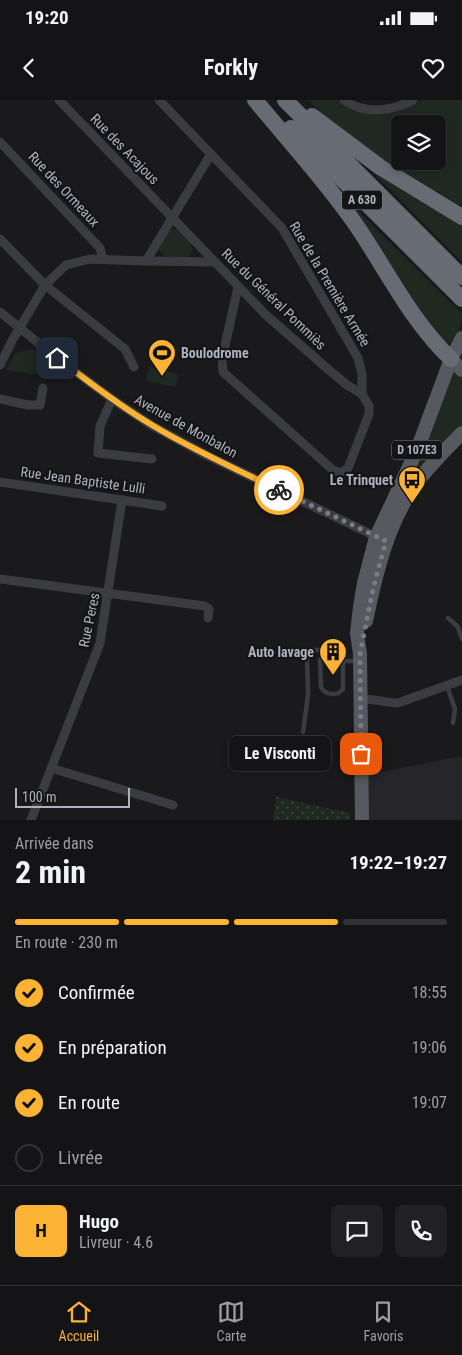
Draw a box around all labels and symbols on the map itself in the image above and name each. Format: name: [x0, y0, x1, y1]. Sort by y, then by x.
street label: Rue des Acajous: [87, 110, 163, 188]
street label: Rue des Ormeaux: [25, 148, 103, 230]
road number: A 630: [342, 190, 382, 210]
street label: Rue de la Première Armée: [286, 219, 374, 350]
street label: Rue du Général Pommiès: [219, 245, 329, 353]
pin: [36, 337, 78, 379]
sports icon: Boulodrome: [147, 338, 177, 377]
place label: Boulodrome: [181, 345, 249, 361]
street label: Avenue de Monbalon: [132, 391, 240, 461]
road number: D 107E3: [392, 440, 442, 460]
street label: Rue Jean Baptiste Lulli: [20, 463, 146, 497]
courier: [254, 465, 304, 515]
bus stop icon: Le Trinquet: [397, 465, 427, 504]
place label: Le Trinquet: [330, 472, 393, 488]
street label: Rue Peres: [75, 591, 103, 649]
building icon: Auto lavage: [318, 637, 348, 676]
place label: Auto lavage: [248, 644, 314, 660]
pin: [340, 733, 382, 775]
callout: Le Visconti: [228, 736, 331, 772]
scale bar: [15, 785, 130, 808]

